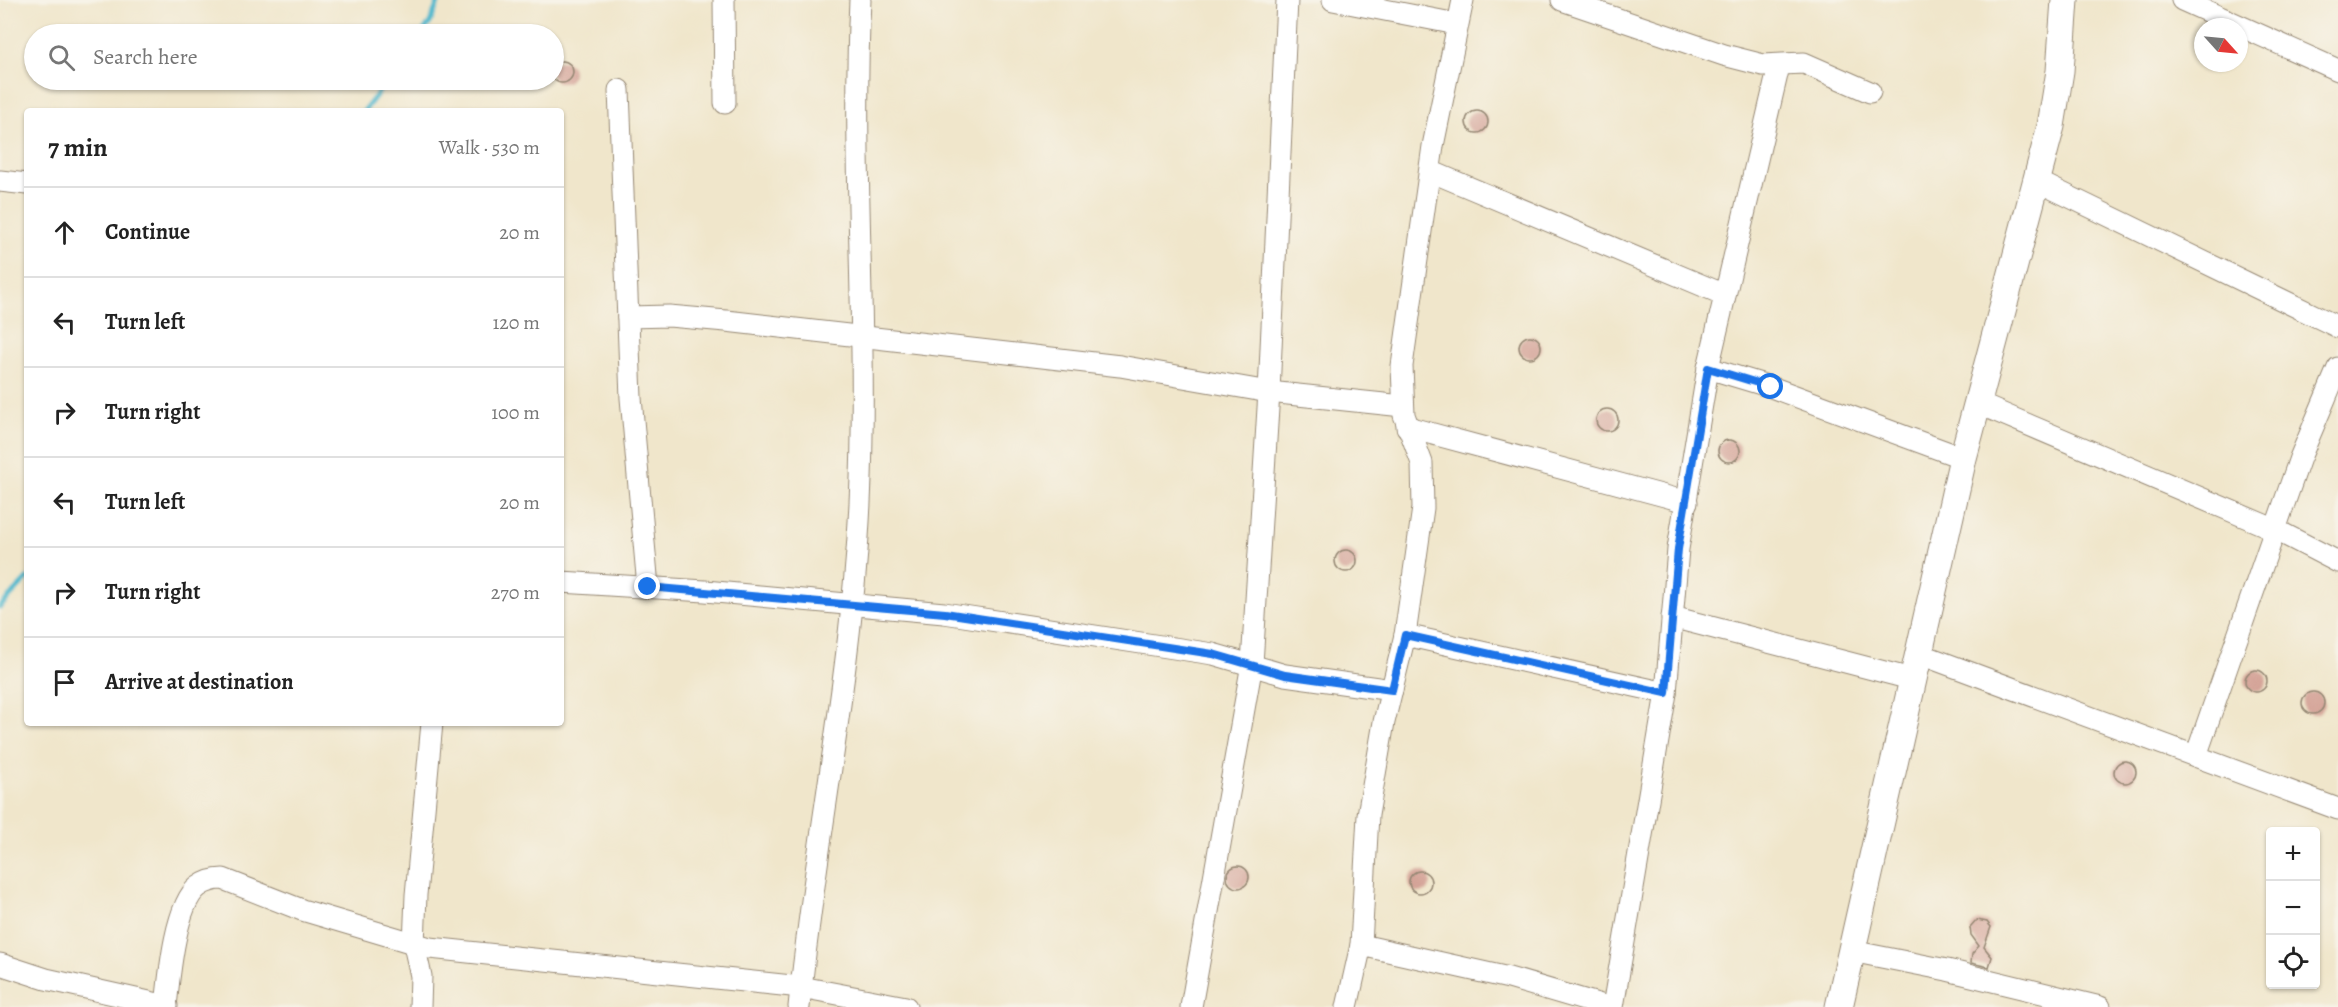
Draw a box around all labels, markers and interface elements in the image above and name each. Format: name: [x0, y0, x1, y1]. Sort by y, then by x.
north arrow: [2194, 18, 2248, 72]
search box: [24, 24, 564, 90]
icon: search: [45, 41, 78, 74]
text: Search here: [93, 42, 198, 72]
text: 7 min: [48, 130, 108, 165]
text: Walk · 530 m: [439, 134, 540, 161]
icon: ahead: [48, 216, 81, 249]
text: Continue: [105, 217, 190, 247]
text: 20 m: [499, 219, 540, 246]
icon: left: [48, 306, 81, 339]
text: Turn left: [105, 307, 185, 337]
text: 120 m: [492, 309, 540, 336]
route start: [1757, 373, 1783, 399]
icon: right: [48, 396, 81, 429]
text: Turn right: [105, 397, 201, 427]
text: 100 m: [491, 399, 540, 426]
icon: left: [48, 486, 81, 519]
text: Turn left: [105, 487, 185, 517]
text: 20 m: [499, 489, 540, 516]
route end: [634, 573, 660, 599]
icon: right: [48, 576, 81, 609]
text: Turn right: [105, 577, 201, 607]
text: 270 m: [491, 579, 540, 606]
icon: arrive: [48, 666, 81, 699]
text: Arrive at destination: [105, 667, 294, 697]
map controls: [2266, 827, 2320, 989]
button: +: [2266, 827, 2320, 881]
button: −: [2266, 881, 2320, 935]
button: locate: [2266, 935, 2320, 989]

